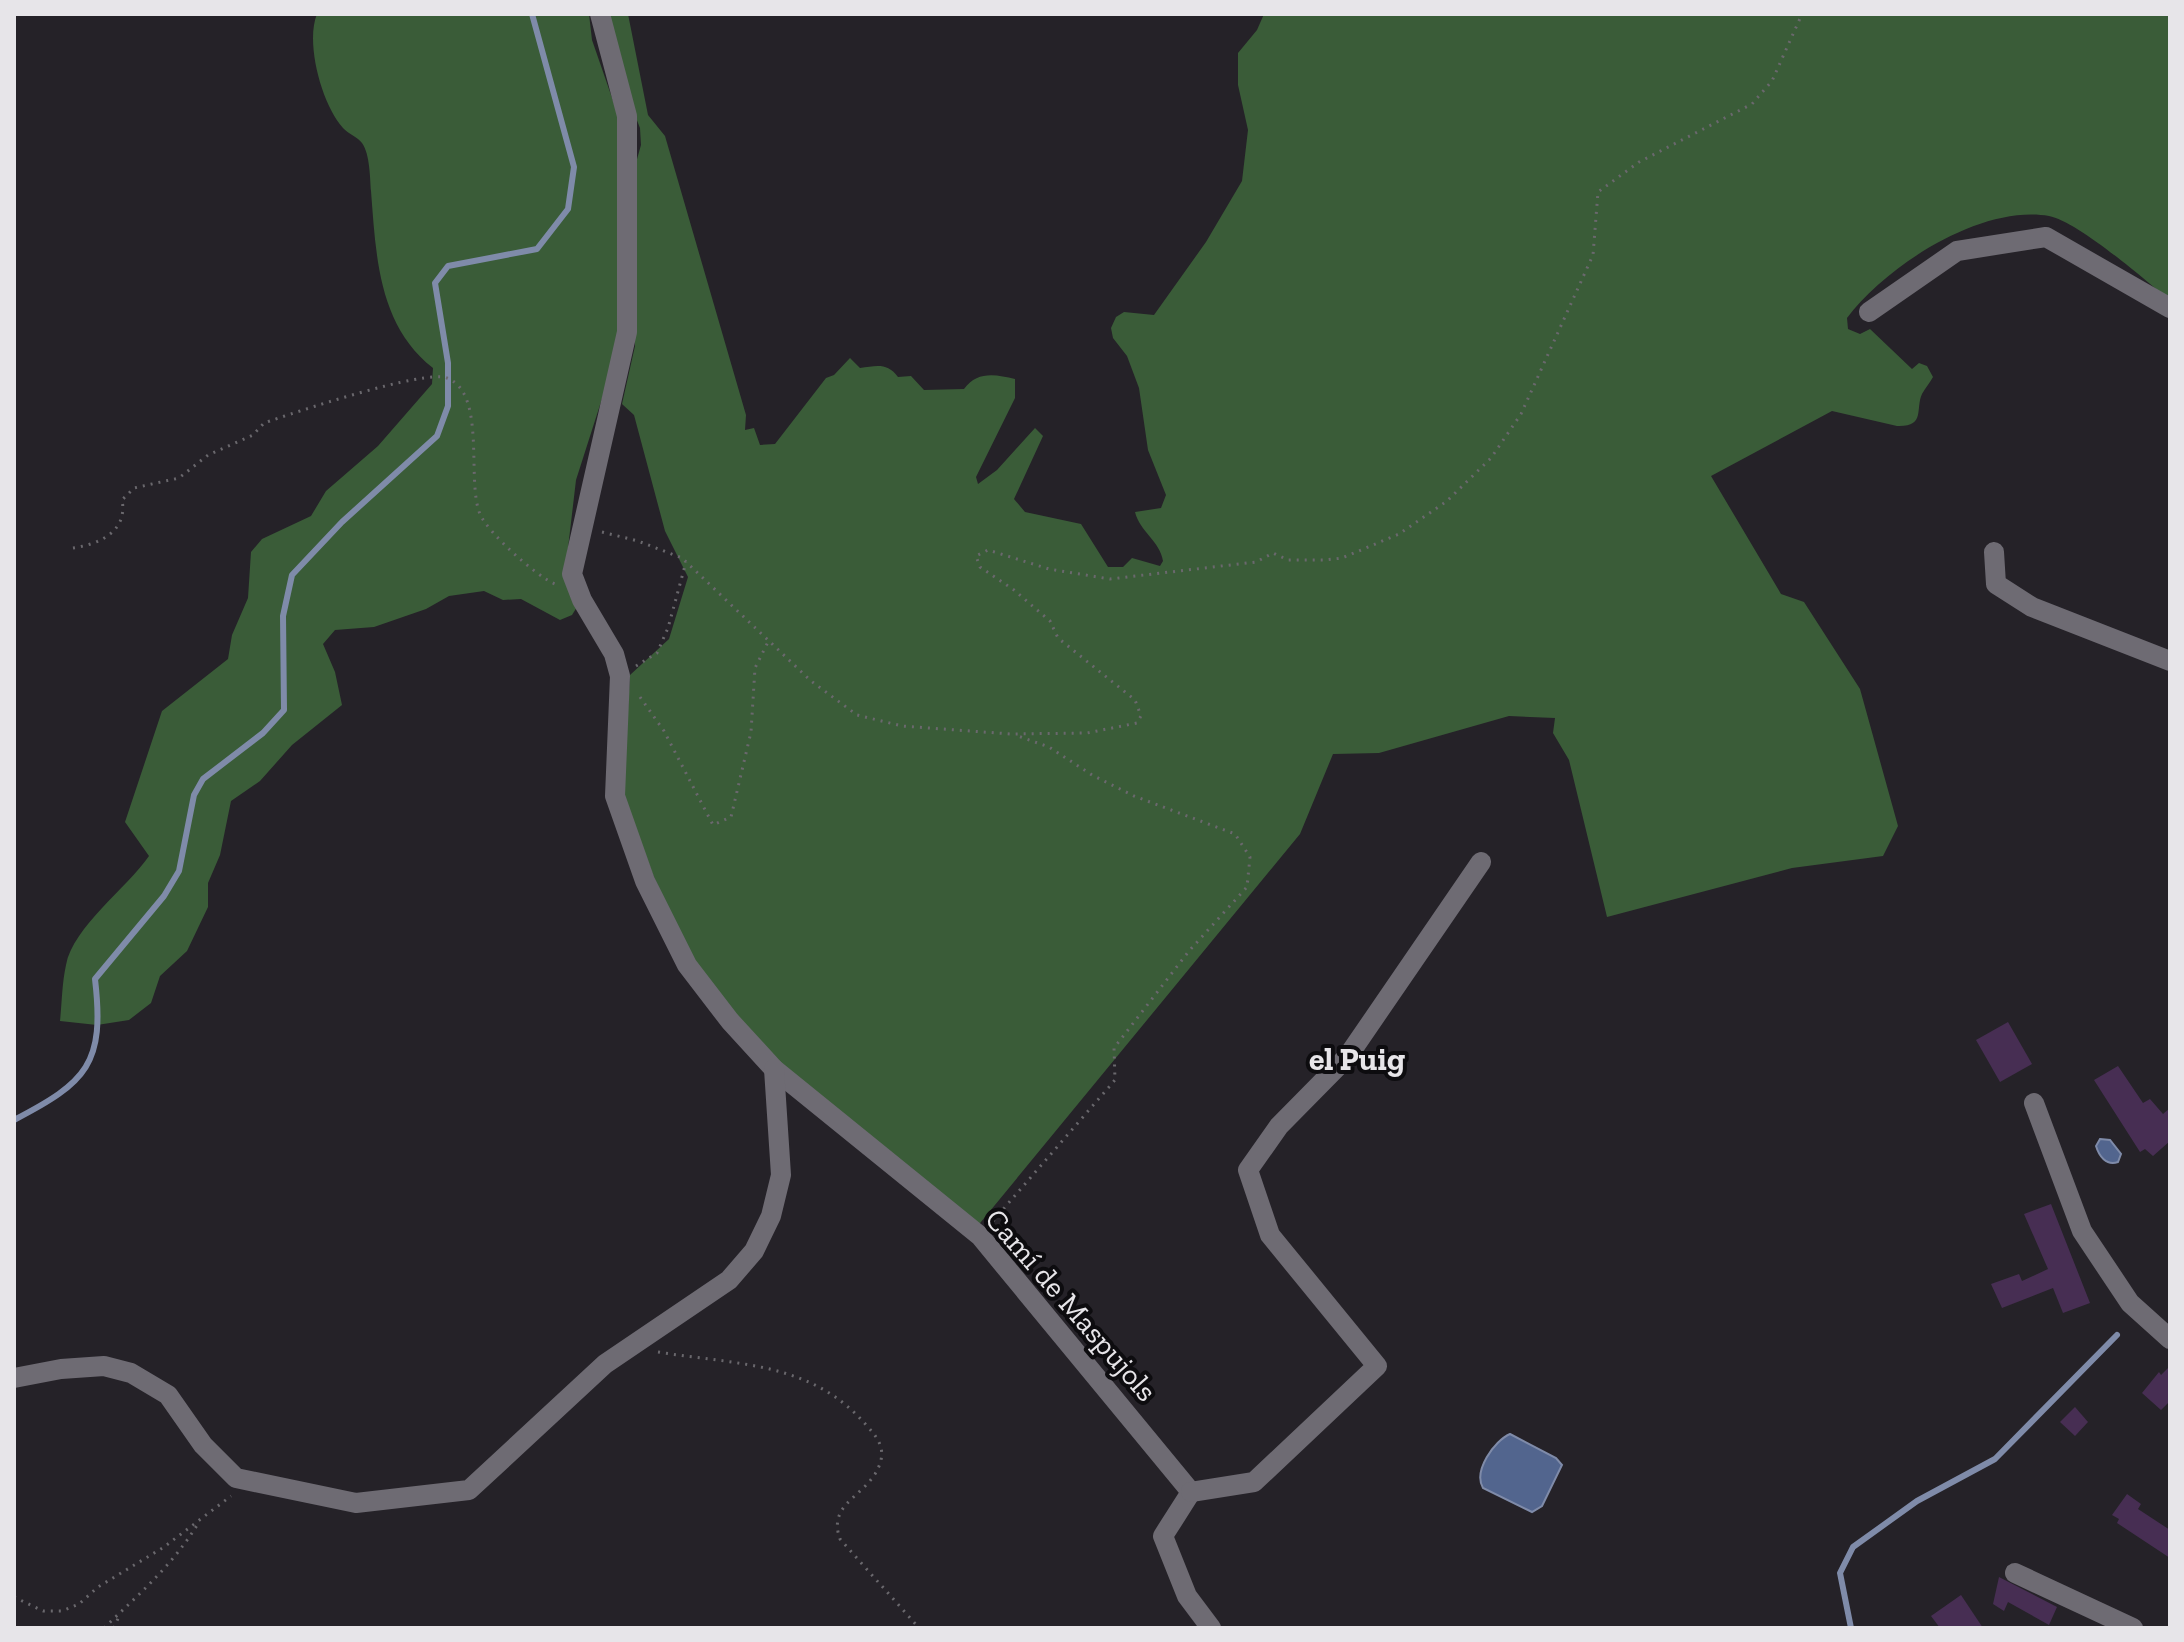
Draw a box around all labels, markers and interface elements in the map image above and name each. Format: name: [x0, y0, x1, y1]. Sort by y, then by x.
district label: el Puig: [1309, 1040, 1405, 1078]
street label: Camí de Maspujols: [978, 1201, 1164, 1409]

